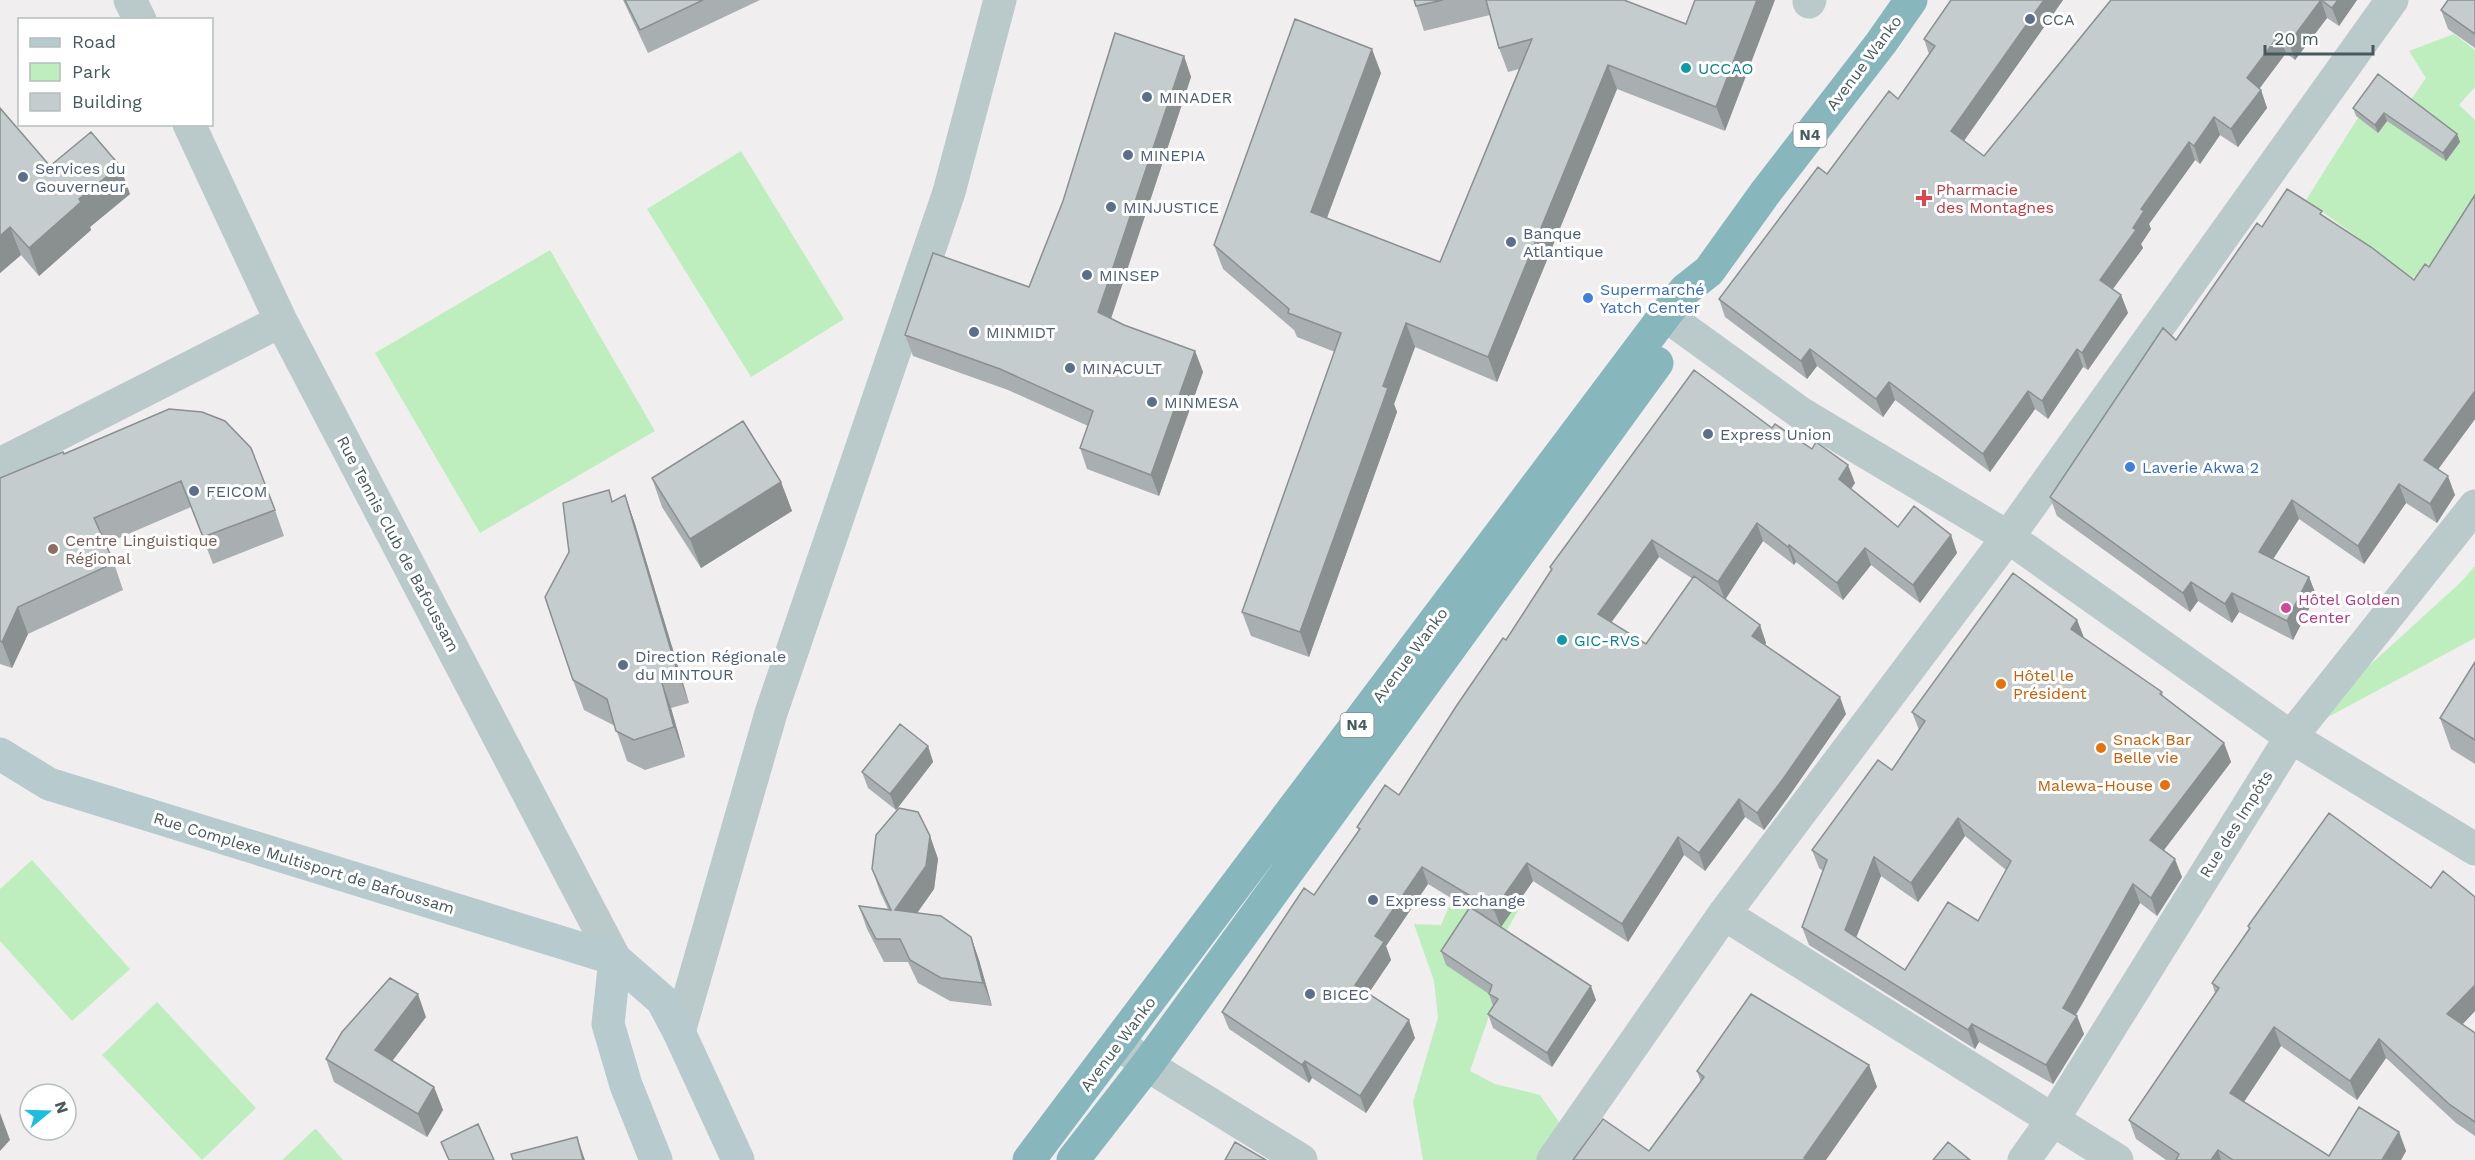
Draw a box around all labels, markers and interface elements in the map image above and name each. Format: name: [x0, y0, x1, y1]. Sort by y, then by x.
place label: CCA: [2042, 10, 2075, 29]
street label: Avenue Wanko: [1822, 12, 1906, 114]
marker: CCA: [2023, 12, 2037, 26]
legend: [18, 18, 213, 126]
scale bar: [2265, 18, 2373, 56]
text: 20 m: [2274, 28, 2319, 49]
text: Road: [72, 31, 116, 52]
place label: UCCAO: [1698, 59, 1753, 78]
text: Park: [72, 61, 111, 82]
marker: UCCAO: [1679, 61, 1693, 75]
place label: MINADER: [1159, 88, 1232, 107]
marker: MINADER: [1140, 90, 1154, 104]
text: Building: [72, 91, 142, 112]
road number: N4: [1794, 123, 1826, 147]
place label: MINEPIA: [1140, 146, 1206, 165]
marker: MINEPIA: [1121, 148, 1135, 162]
place label: Services du Gouverneur: [35, 159, 126, 196]
marker: Services du Gouverneur: [16, 170, 30, 184]
place label: Pharmacie des Montagnes: [1936, 180, 2054, 217]
marker: Pharmacie des Montagnes: [1917, 191, 1931, 205]
place label: MINJUSTICE: [1123, 198, 1219, 217]
marker: MINJUSTICE: [1104, 200, 1118, 214]
place label: Banque Atlantique: [1523, 224, 1604, 261]
marker: Banque Atlantique: [1504, 235, 1518, 249]
place label: MINSEP: [1099, 266, 1160, 285]
marker: MINSEP: [1080, 268, 1094, 282]
place label: Supermarché Yatch Center: [1600, 280, 1705, 317]
marker: Supermarché Yatch Center: [1581, 291, 1595, 305]
place label: MINMIDT: [986, 323, 1056, 342]
marker: MINMIDT: [967, 325, 981, 339]
place label: MINACULT: [1082, 359, 1162, 378]
marker: MINACULT: [1063, 361, 1077, 375]
place label: MINMESA: [1164, 393, 1239, 412]
marker: MINMESA: [1145, 395, 1159, 409]
place label: Express Union: [1720, 425, 1832, 444]
marker: Express Union: [1701, 427, 1715, 441]
street label: Rue Tennis Club de Bafoussam: [333, 433, 463, 655]
place label: Laverie Akwa 2: [2142, 458, 2259, 477]
marker: Laverie Akwa 2: [2123, 460, 2137, 474]
place label: FEICOM: [206, 482, 267, 501]
marker: FEICOM: [187, 484, 201, 498]
place label: Centre Linguistique Régional: [65, 531, 218, 568]
marker: Centre Linguistique Régional: [46, 542, 60, 556]
place label: Hôtel Golden Center: [2298, 590, 2400, 627]
marker: Hôtel Golden Center: [2279, 601, 2293, 615]
street label: Avenue Wanko: [1368, 604, 1452, 706]
place label: GIC-RVS: [1574, 631, 1640, 650]
marker: GIC-RVS: [1555, 633, 1569, 647]
place label: Direction Régionale du MINTOUR: [635, 647, 786, 684]
marker: Direction Régionale du MINTOUR: [616, 658, 630, 672]
place label: Hôtel le Président: [2013, 666, 2087, 703]
marker: Hôtel le Président: [1994, 677, 2008, 691]
road number: N4: [1340, 713, 1374, 737]
place label: Snack Bar Belle vie: [2113, 730, 2192, 767]
marker: Snack Bar Belle vie: [2094, 741, 2108, 755]
street label: Rue des Impôts: [2195, 767, 2277, 881]
place label: Malewa-House: [2038, 776, 2153, 795]
marker: Malewa-House: [2158, 778, 2172, 792]
street label: Rue Complexe Multisport de Bafoussam: [151, 808, 457, 918]
place label: Express Exchange: [1385, 891, 1526, 910]
marker: Express Exchange: [1366, 893, 1380, 907]
place label: BICEC: [1322, 985, 1369, 1004]
marker: BICEC: [1303, 987, 1317, 1001]
street label: Avenue Wanko: [1076, 993, 1160, 1095]
north arrow: [18, 1082, 78, 1142]
text: N: [51, 1099, 73, 1116]

